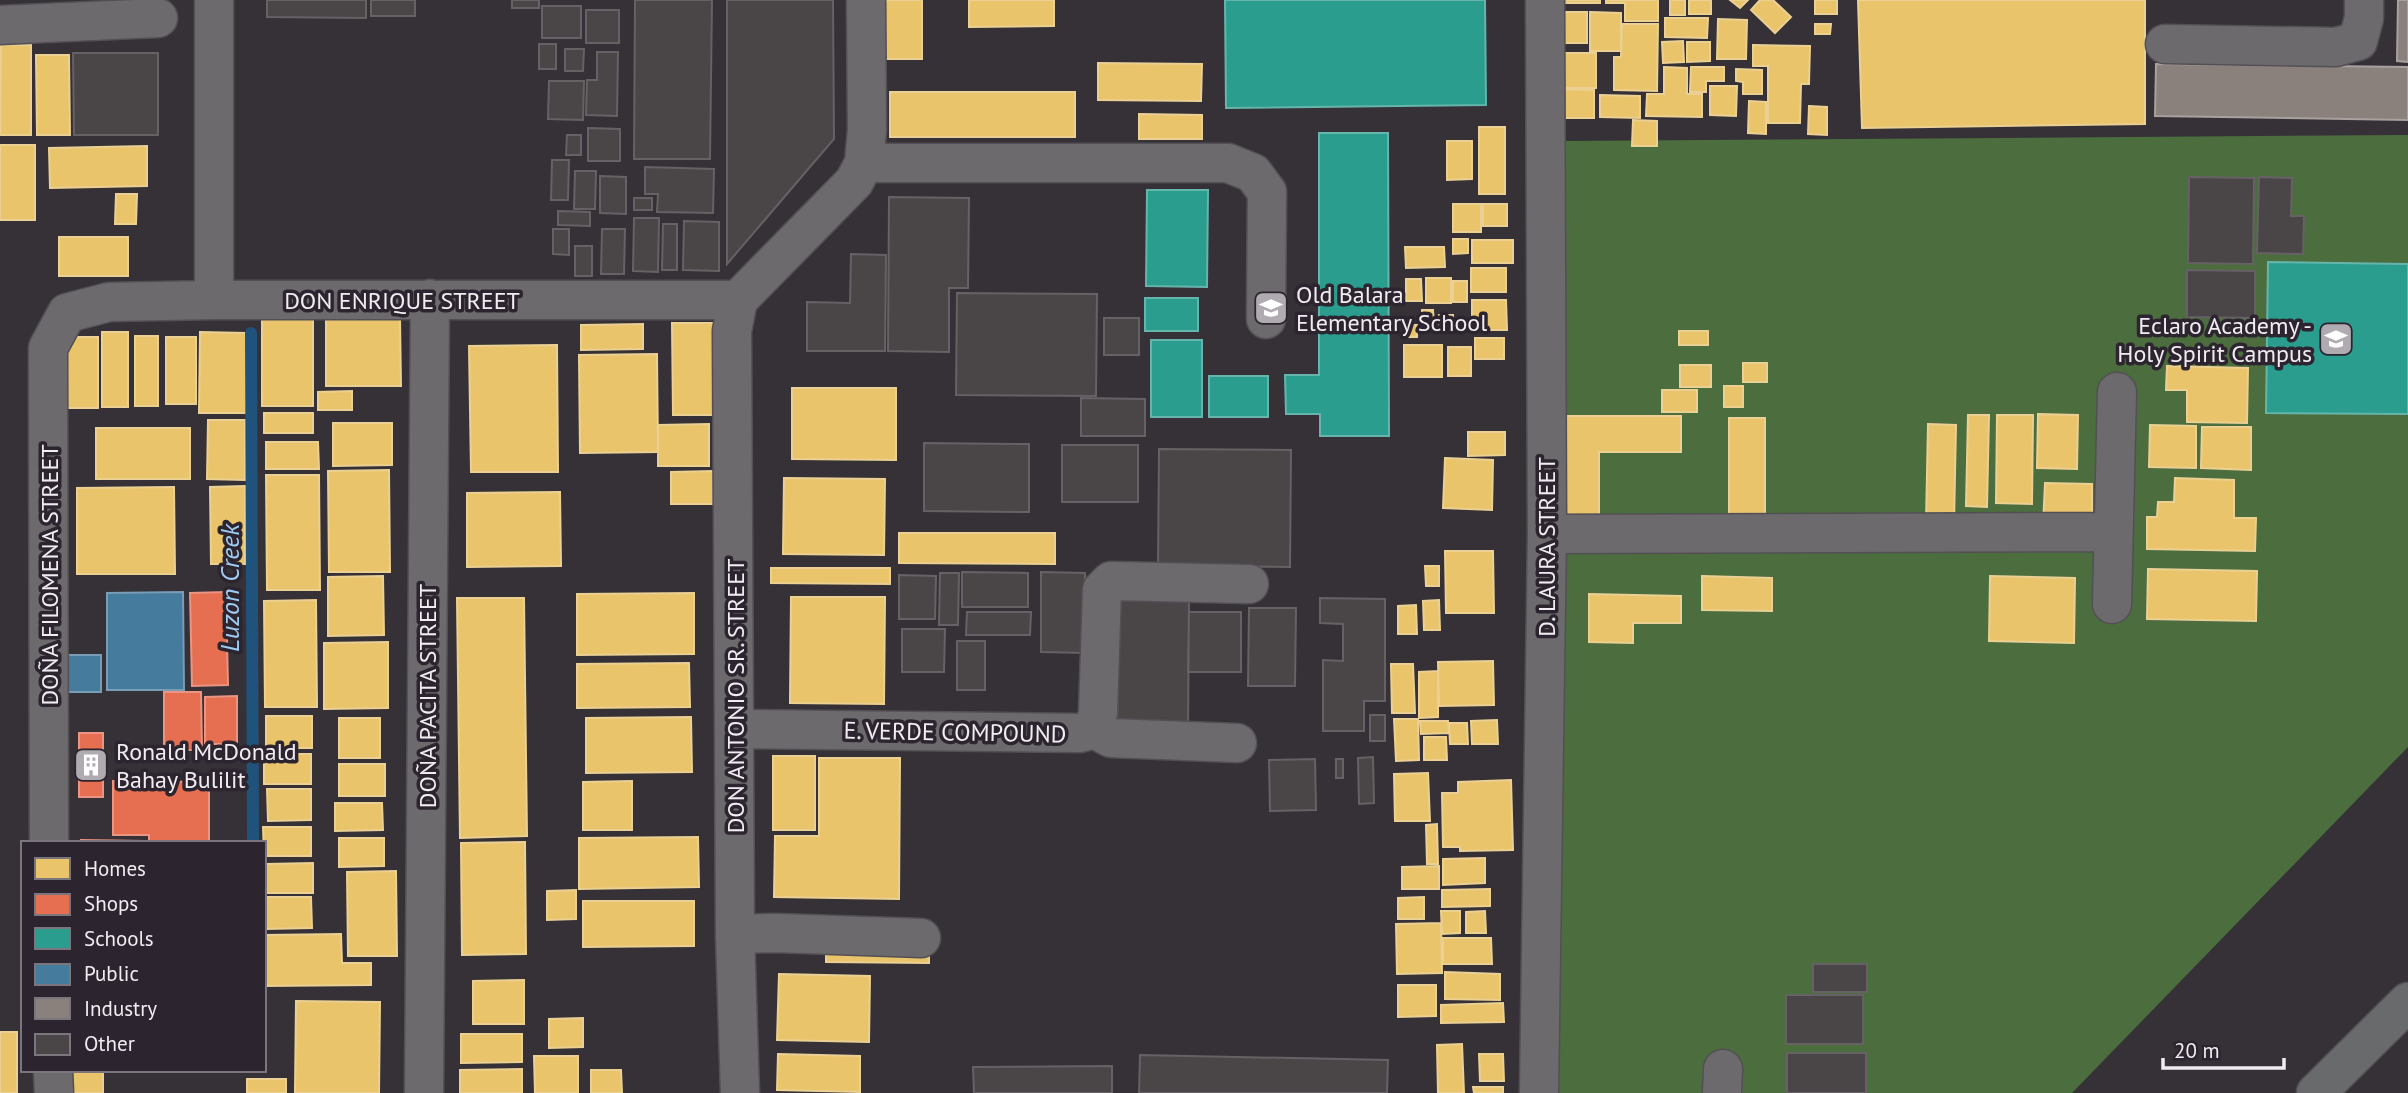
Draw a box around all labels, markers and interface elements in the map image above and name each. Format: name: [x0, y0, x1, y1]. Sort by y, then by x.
place label: Old Balara Elementary School: [1296, 279, 1487, 338]
street label: DON ENRIQUE STREET: [284, 285, 520, 316]
school or university icon: Old Balara Elementary School: [1252, 289, 1290, 327]
place label: Eclaro Academy - Holy Spirit Campus: [2117, 310, 2312, 369]
school or university icon: Eclaro Academy - Holy Spirit Campus: [2317, 320, 2355, 358]
street label: DOÑA FILOMENA STREET: [34, 444, 65, 706]
street label: D. LAURA STREET: [1531, 457, 1562, 637]
water label: Luzon Creek: [213, 523, 246, 652]
street label: DON ANTONIO SR. STREET: [720, 559, 751, 833]
street label: DOÑA PACITA STREET: [412, 584, 443, 808]
street label: E. VERDE COMPOUND: [843, 715, 1067, 749]
place label: Ronald McDonald Bahay Bulilit: [116, 736, 297, 795]
building icon: Ronald McDonald Bahay Bulilit: [72, 746, 110, 784]
legend: [21, 841, 266, 1072]
text: Homes: [84, 855, 146, 882]
text: Shops: [84, 890, 138, 917]
text: Schools: [84, 925, 154, 952]
text: Public: [84, 960, 139, 987]
text: Industry: [84, 995, 157, 1022]
scale bar: [2163, 1026, 2284, 1070]
text: Other: [84, 1030, 135, 1057]
text: 20 m: [2174, 1037, 2220, 1064]

